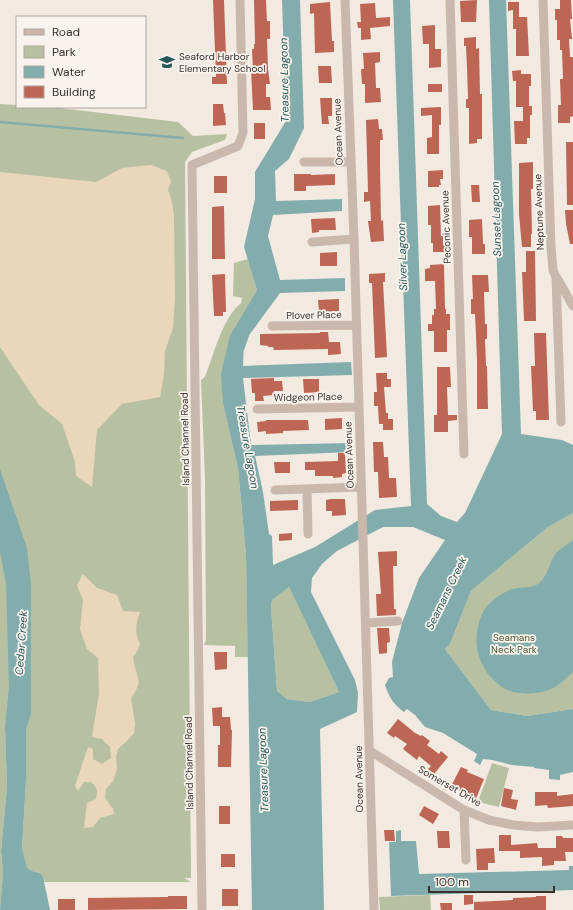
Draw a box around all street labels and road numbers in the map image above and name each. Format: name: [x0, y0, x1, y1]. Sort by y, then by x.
street label: Ocean Avenue: [330, 98, 346, 166]
street label: Neptune Avenue: [531, 173, 547, 250]
street label: Peconic Avenue: [438, 190, 454, 264]
street label: Plover Place: [286, 308, 342, 322]
street label: Widgeon Place: [274, 390, 343, 404]
street label: Island Channel Road: [178, 392, 192, 486]
street label: Ocean Avenue: [341, 421, 357, 489]
street label: Island Channel Road: [182, 716, 196, 810]
street label: Ocean Avenue: [352, 745, 366, 813]
street label: Somerset Drive: [416, 763, 484, 809]

